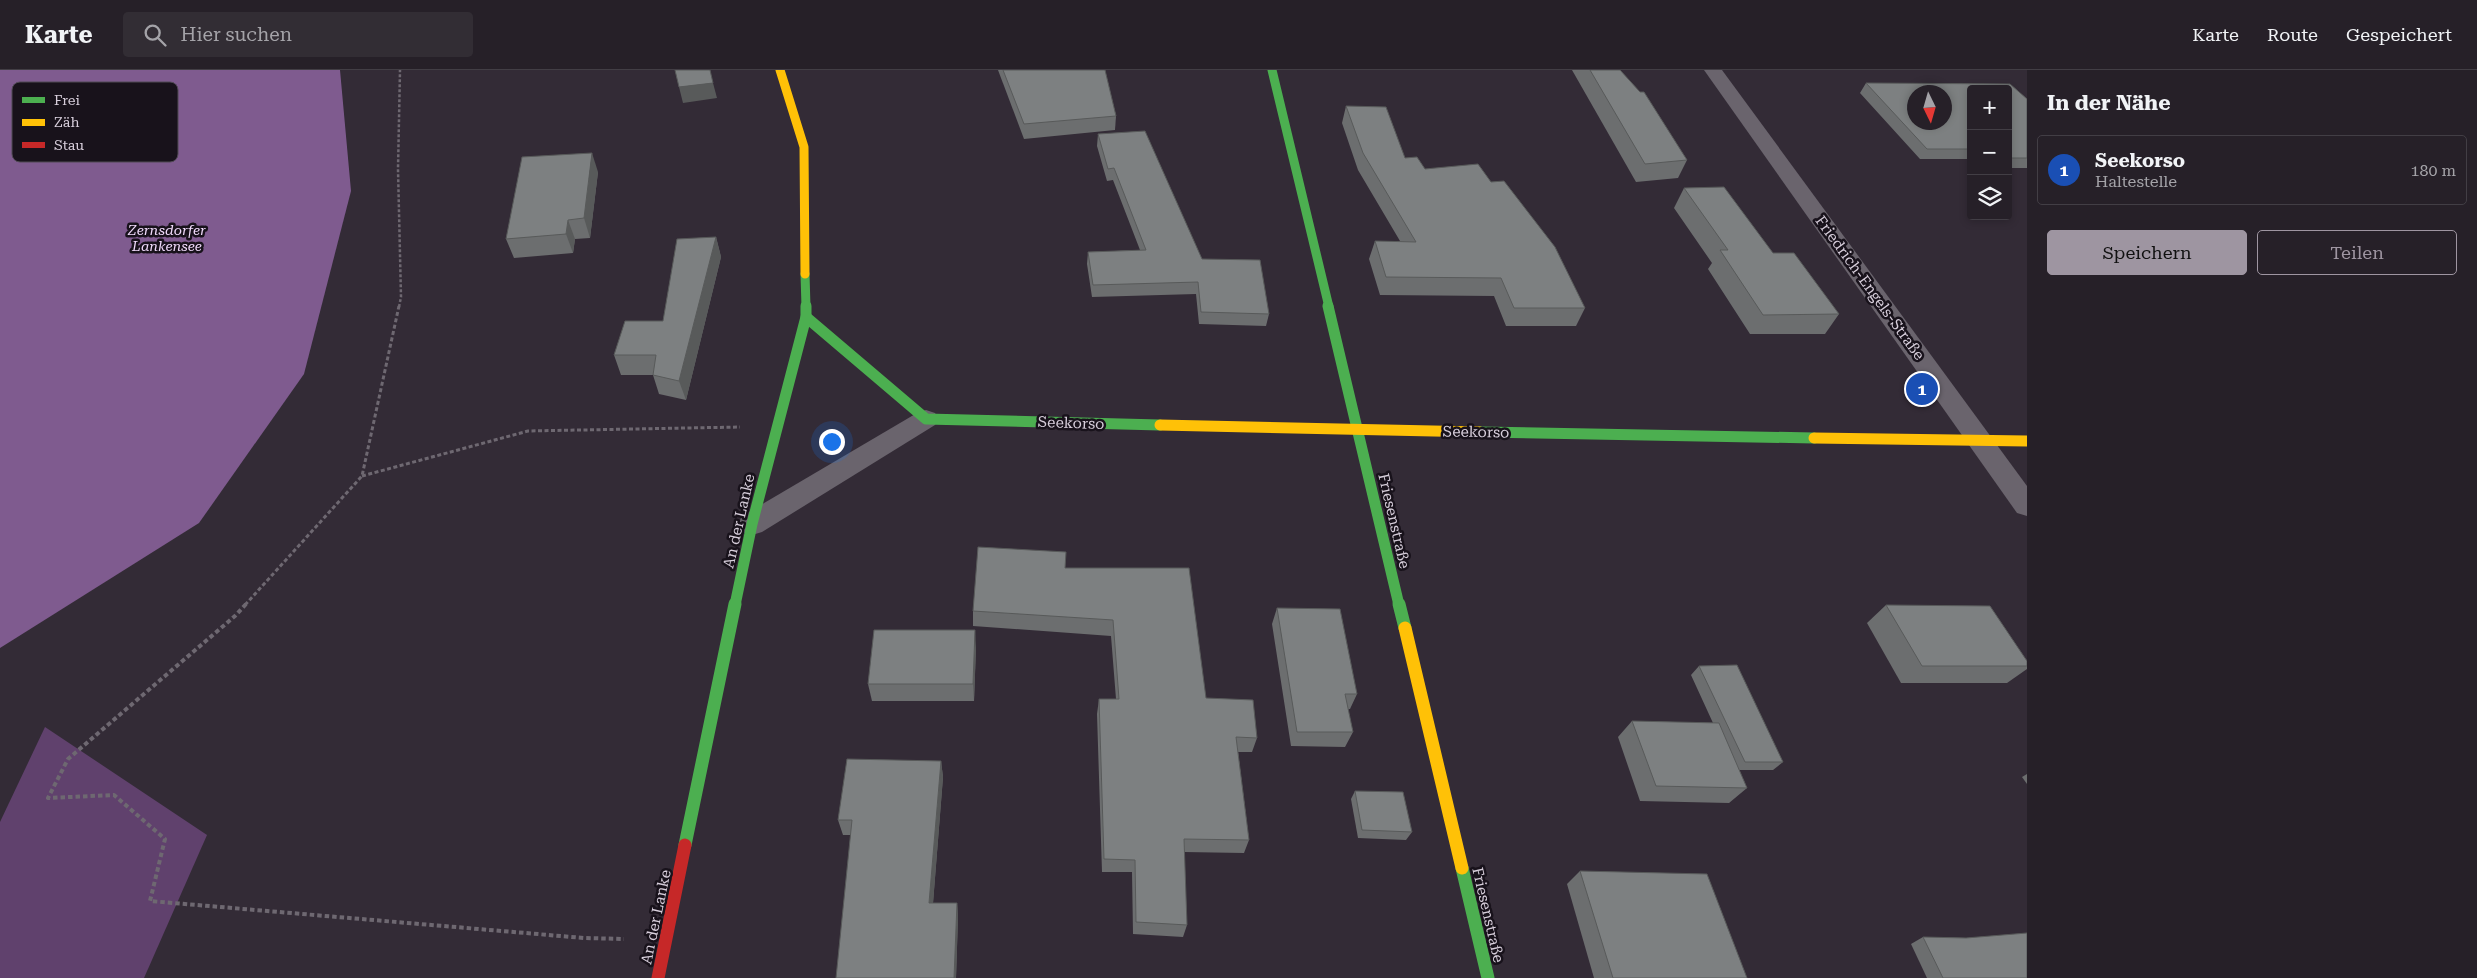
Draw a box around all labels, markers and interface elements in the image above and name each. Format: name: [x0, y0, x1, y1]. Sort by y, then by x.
search box: [123, 12, 473, 57]
text: Karte: [25, 21, 93, 49]
icon: search: [141, 21, 169, 49]
text: Hier suchen: [181, 23, 292, 46]
text: Karte: [2192, 24, 2239, 45]
text: Route: [2267, 24, 2318, 45]
text: Gespeichert: [2346, 24, 2452, 45]
legend: [12, 82, 178, 162]
north arrow: [1907, 85, 1952, 130]
map controls: [1967, 85, 2012, 220]
button: +: [1967, 85, 2012, 130]
text: In der Nähe: [2047, 91, 2170, 115]
text: Frei: [54, 92, 81, 108]
text: Zäh: [54, 114, 79, 130]
button: −: [1967, 130, 2012, 175]
text: Stau: [54, 137, 84, 153]
text: Seekorso: [2095, 149, 2185, 172]
text: 1: [2060, 161, 2068, 180]
text: 180 m: [2410, 161, 2456, 180]
text: Haltestelle: [2095, 172, 2177, 191]
button: layers: [1967, 175, 2012, 220]
street label: Friedrich-Engels-Straße: [1812, 212, 1928, 364]
water label: Zernsdorfer Lankensee: [127, 222, 206, 254]
button: Speichern: [2047, 230, 2247, 275]
button: Teilen: [2257, 230, 2457, 275]
pin: 1: [1906, 370, 1938, 408]
street label: Seekorso: [1037, 413, 1105, 433]
street label: Seekorso: [1443, 422, 1509, 442]
your location: [819, 429, 845, 455]
street label: Friesenstraße: [1374, 471, 1414, 571]
street label: An der Lanke: [719, 472, 759, 570]
street label: Friesenstraße: [1468, 865, 1508, 965]
street label: An der Lanke: [637, 868, 675, 966]

